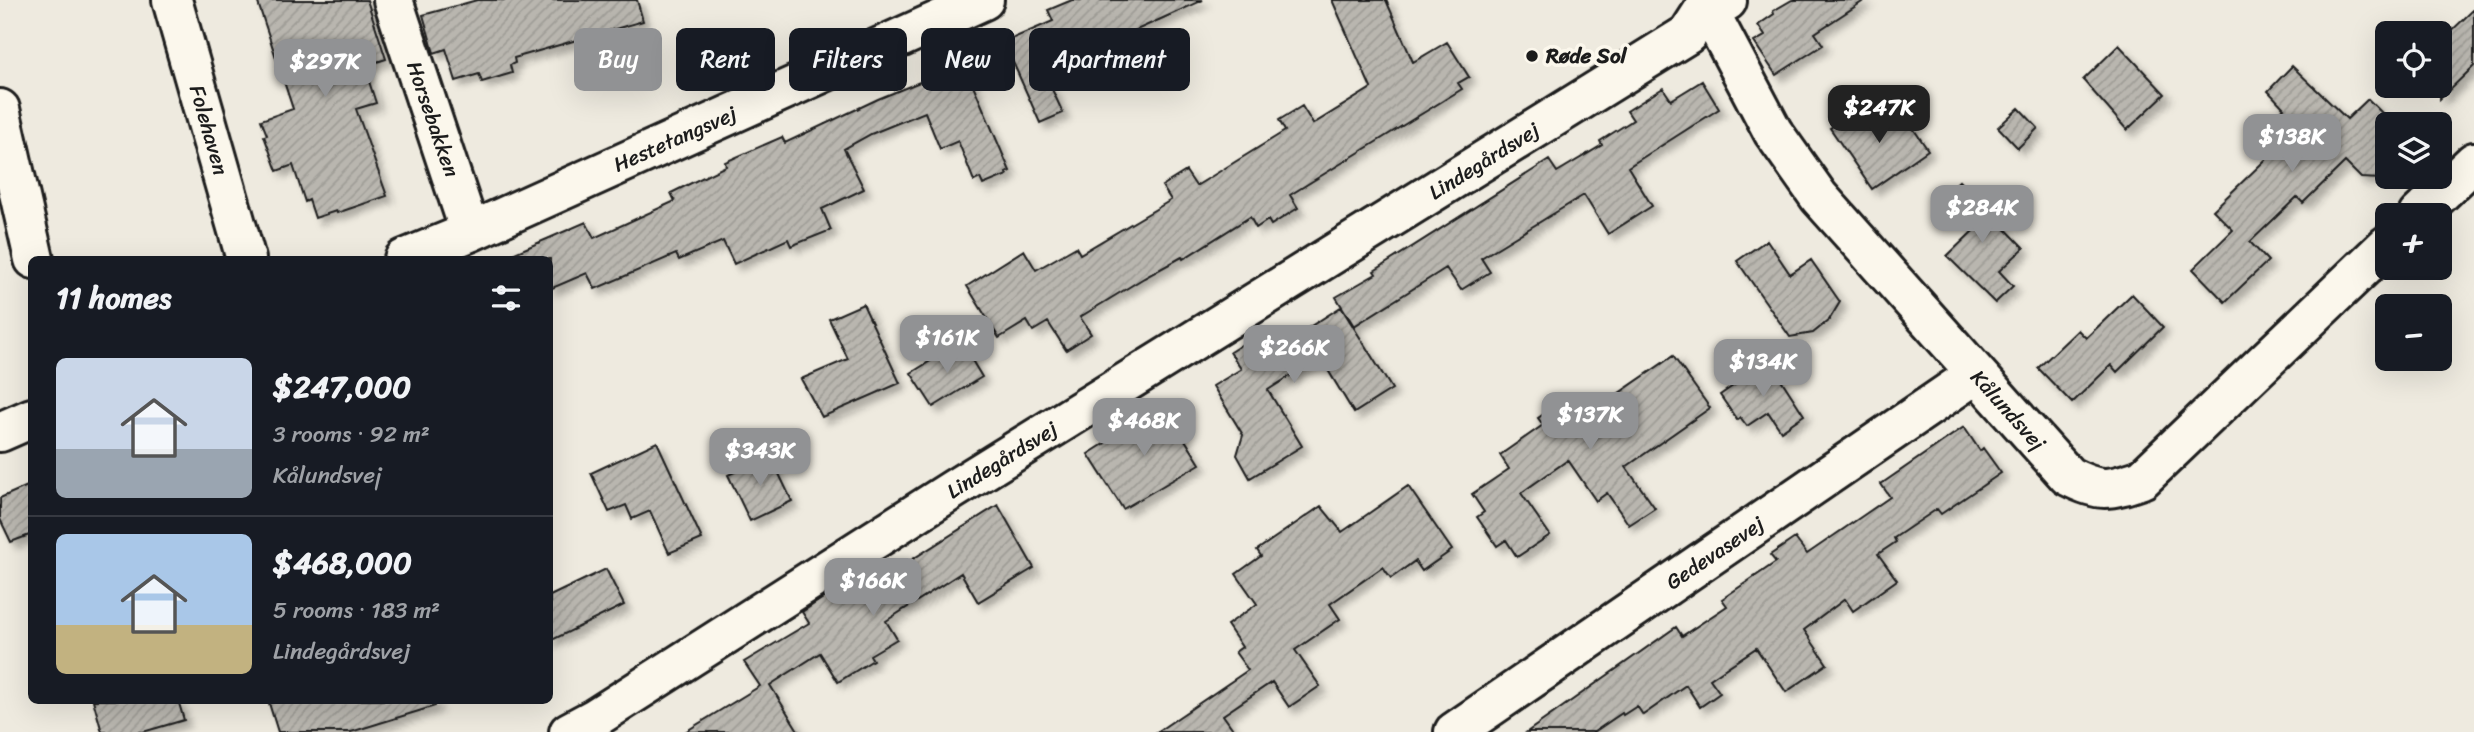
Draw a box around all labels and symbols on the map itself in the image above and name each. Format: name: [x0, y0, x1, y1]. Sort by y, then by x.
place label: Røde Sol: [1545, 37, 1628, 75]
pin: $297K: [276, 40, 374, 99]
marker: Røde Sol: [1524, 48, 1540, 64]
street label: Horsebakken: [395, 56, 471, 182]
street label: Folehaven: [178, 80, 240, 180]
pin: $247K: [1830, 86, 1928, 145]
street label: Hestetangsvej: [607, 95, 743, 183]
street label: Lindegårdsvej: [1421, 112, 1547, 210]
pin: $138K: [2243, 114, 2341, 174]
pin: $284K: [1933, 186, 2031, 245]
pin: $161K: [898, 316, 996, 375]
pin: $266K: [1245, 326, 1343, 385]
pin: $134K: [1714, 340, 1812, 399]
street label: Kålundsvej: [1961, 360, 2056, 460]
pin: $137K: [1541, 392, 1639, 452]
pin: $468K: [1095, 398, 1193, 458]
street label: Lindegårdsvej: [939, 411, 1065, 509]
pin: $343K: [711, 428, 809, 488]
street label: Gedevasevej: [1658, 506, 1773, 600]
pin: $166K: [824, 558, 922, 618]

